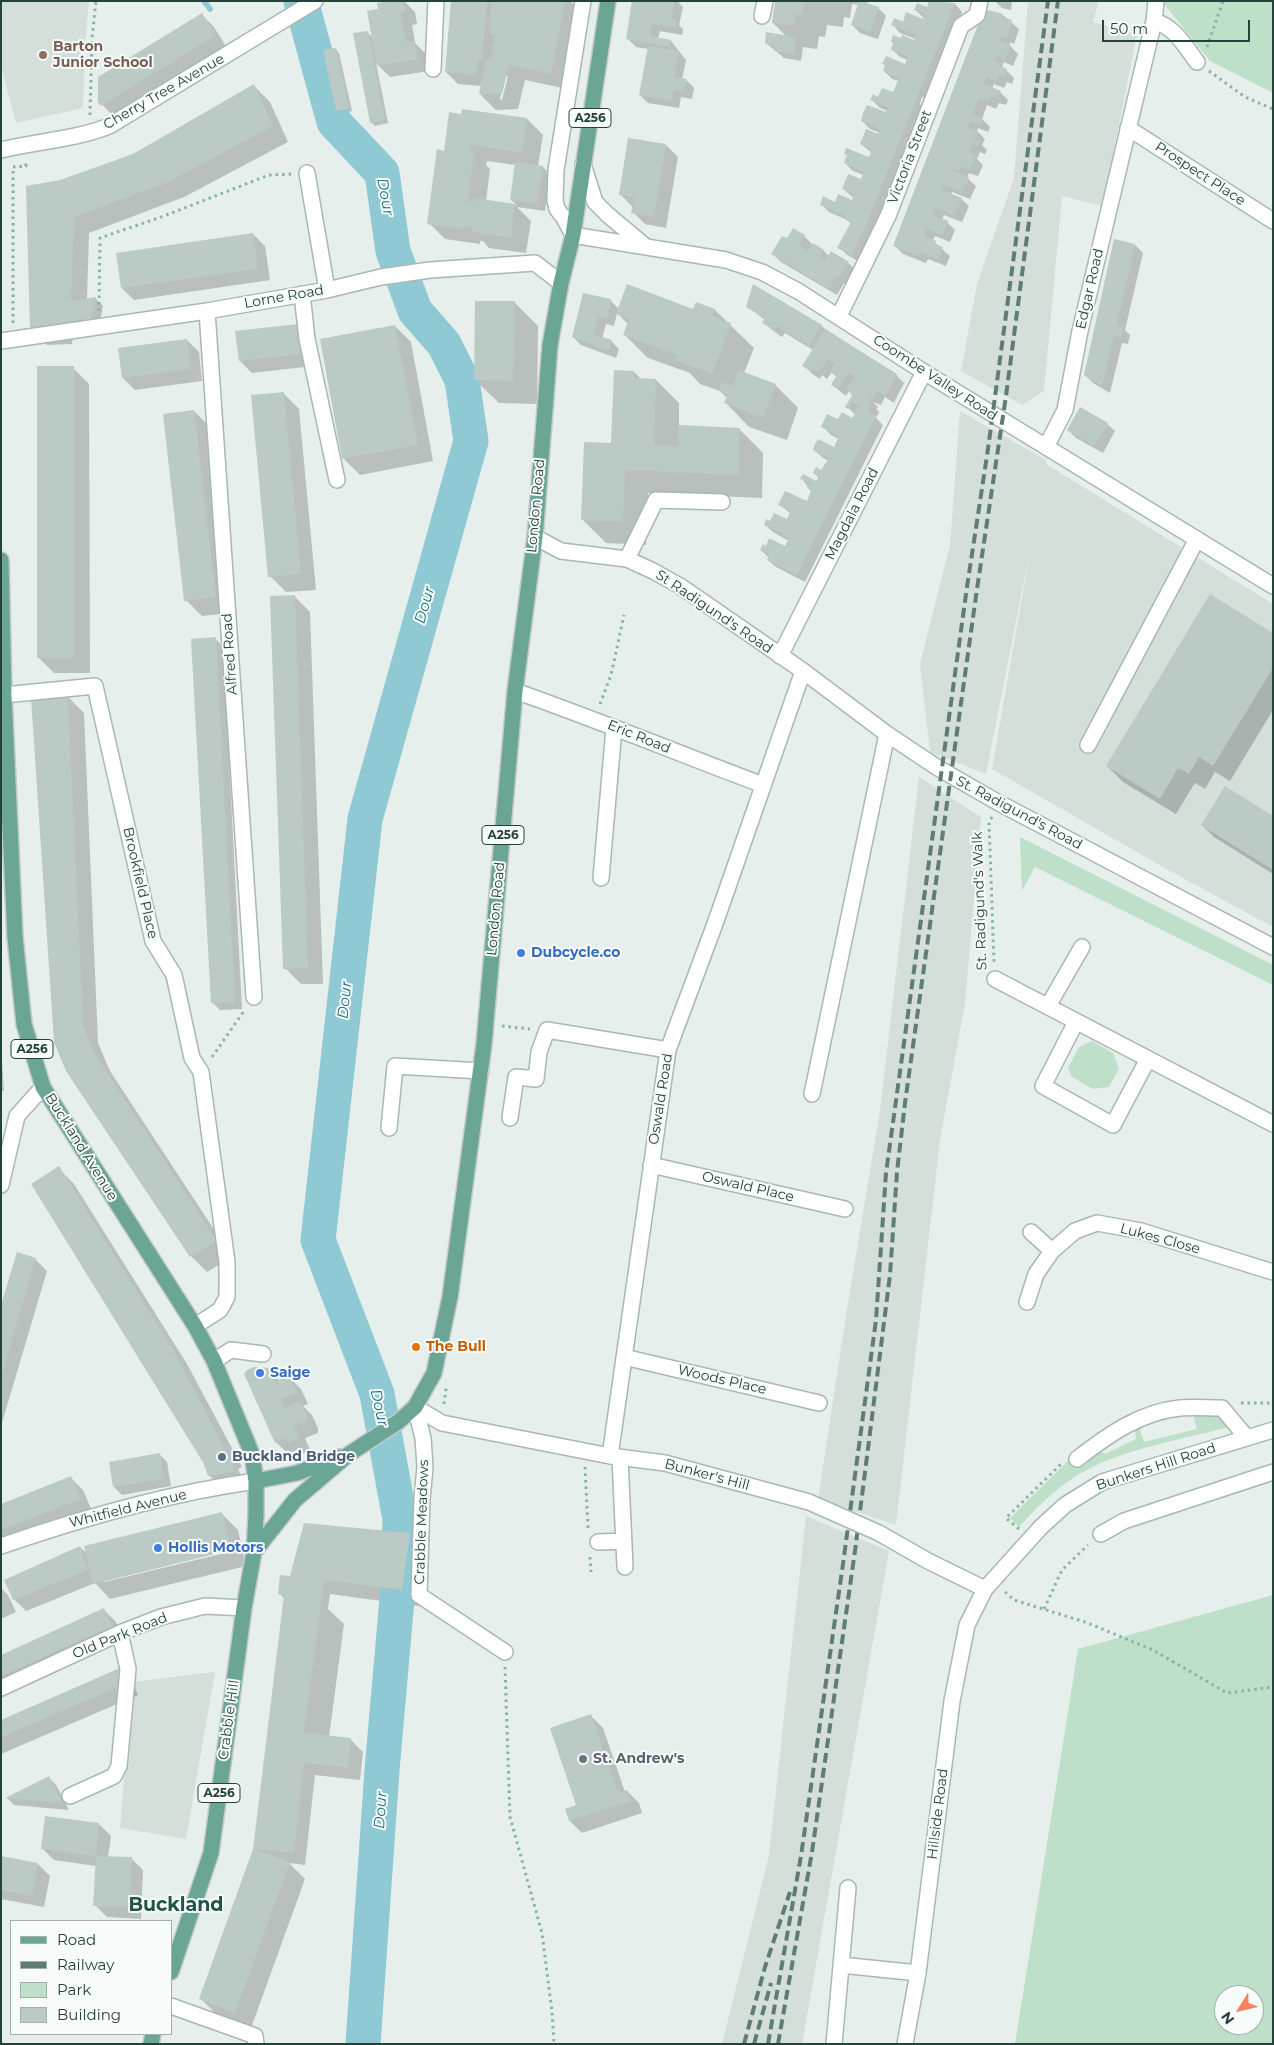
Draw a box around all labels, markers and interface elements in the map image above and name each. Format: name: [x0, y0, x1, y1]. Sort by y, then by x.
scale bar: [1104, 10, 1252, 42]
text: 50 m: [1110, 19, 1148, 38]
place label: Barton Junior School: [53, 39, 153, 72]
marker: Barton Junior School: [37, 49, 49, 61]
street label: Cherry Tree Avenue: [101, 51, 227, 133]
street label: Victoria Street: [884, 108, 936, 206]
road number: A256: [569, 109, 611, 128]
street label: Prospect Place: [1152, 139, 1248, 209]
water label: Dour: [373, 177, 397, 217]
street label: Edgar Road: [1073, 247, 1107, 331]
street label: Lorne Road: [243, 282, 325, 312]
street label: Coombe Valley Road: [870, 332, 1000, 424]
street label: London Road: [524, 458, 548, 554]
street label: Magdala Road: [822, 465, 882, 563]
street label: St Radigund's Road: [652, 567, 776, 657]
water label: Dour: [411, 584, 439, 626]
street label: Alfred Road: [219, 612, 241, 696]
street label: Eric Road: [605, 717, 673, 757]
street label: St. Radigund's Road: [953, 773, 1085, 853]
street label: Brookfield Place: [119, 826, 161, 940]
road number: A256: [482, 826, 524, 844]
street label: St. Radigund's Walk: [969, 831, 991, 971]
street label: London Road: [484, 861, 508, 957]
place label: Dubcycle.co: [531, 945, 620, 961]
marker: Dubcycle.co: [515, 947, 527, 959]
water label: Dour: [334, 980, 356, 1020]
road number: A256: [11, 1040, 53, 1058]
street label: Oswald Road: [645, 1052, 677, 1146]
street label: Buckland Avenue: [41, 1090, 121, 1204]
street label: Oswald Place: [700, 1168, 796, 1206]
street label: Lukes Close: [1118, 1220, 1202, 1258]
place label: The Bull: [426, 1339, 486, 1355]
marker: The Bull: [410, 1341, 422, 1353]
street label: Woods Place: [676, 1362, 768, 1398]
place label: Saige: [270, 1365, 310, 1381]
marker: Saige: [254, 1367, 266, 1379]
water label: Dour: [366, 1388, 392, 1428]
street label: Bunkers Hill Road: [1094, 1440, 1218, 1494]
place label: Buckland Bridge: [232, 1449, 355, 1465]
marker: Buckland Bridge: [216, 1451, 228, 1463]
street label: Bunker's Hill: [663, 1456, 751, 1494]
street label: Crabble Meadows: [411, 1459, 433, 1585]
street label: Whitfield Avenue: [67, 1486, 189, 1532]
place label: Hollis Motors: [168, 1540, 264, 1556]
marker: Hollis Motors: [152, 1542, 164, 1554]
street label: Old Park Road: [70, 1609, 170, 1663]
street label: Crabble Hill: [215, 1679, 243, 1761]
place label: St. Andrew's: [593, 1751, 684, 1767]
marker: St. Andrew's: [577, 1753, 589, 1765]
street label: Hillside Road: [924, 1768, 952, 1860]
road number: A256: [198, 1784, 240, 1802]
water label: Dour: [371, 1790, 391, 1830]
district label: Buckland: [129, 1894, 223, 1916]
legend: [10, 1920, 172, 2035]
text: Road: [57, 1930, 96, 1949]
text: Railway: [57, 1955, 114, 1974]
text: Park: [57, 1980, 91, 1999]
north arrow: [1214, 1985, 1264, 2035]
text: Building: [57, 2005, 121, 2024]
text: N: [1217, 2008, 1238, 2028]

